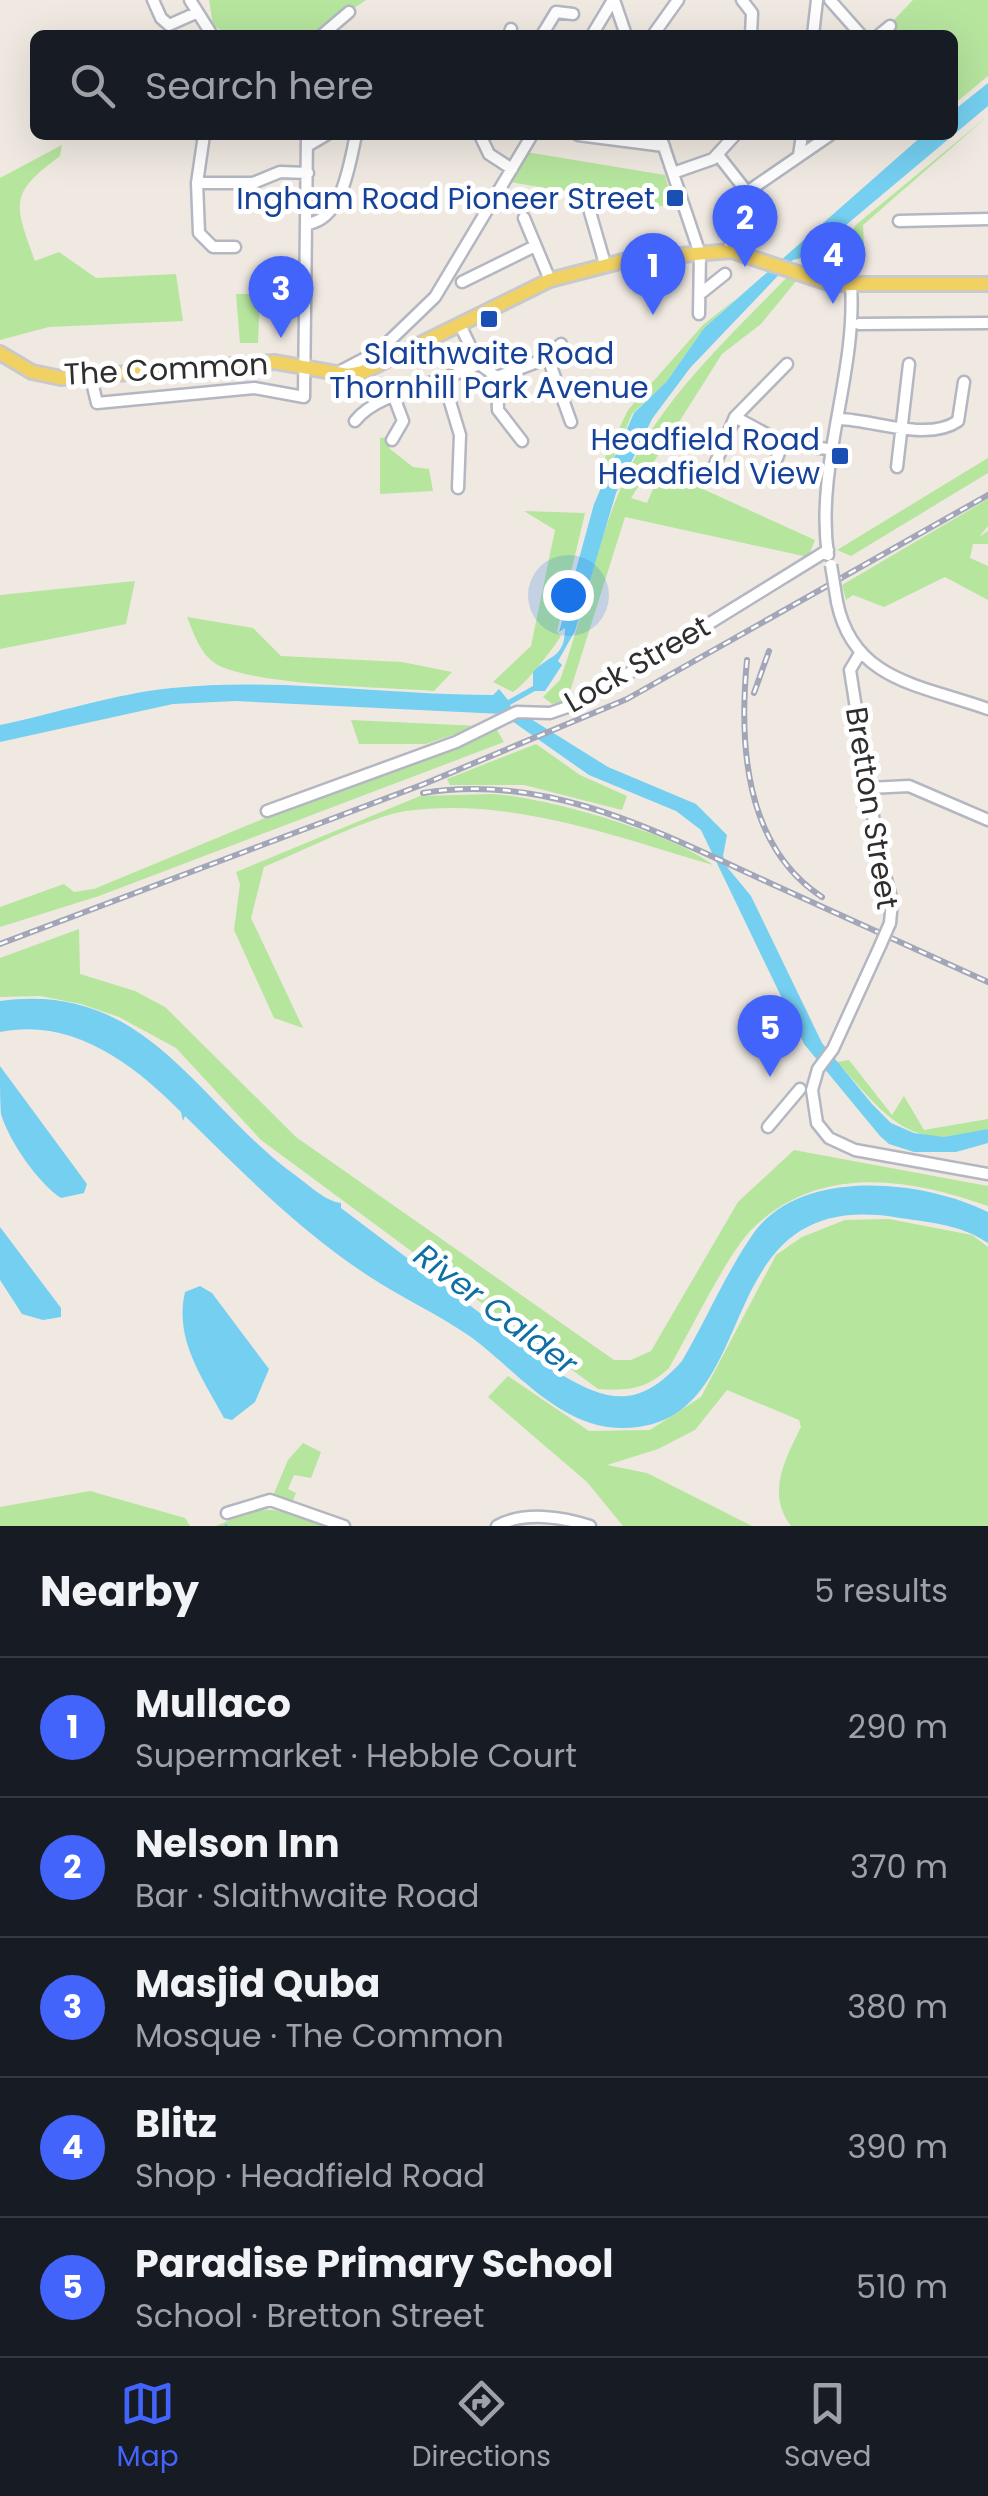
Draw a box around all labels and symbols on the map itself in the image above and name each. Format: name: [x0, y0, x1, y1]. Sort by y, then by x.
place label: Ingham Road Pioneer Street: [236, 177, 655, 220]
pin: 2: [712, 184, 778, 267]
marker: Ingham Road Pioneer Street: [664, 187, 686, 209]
pin: 4: [800, 222, 866, 304]
pin: 1: [620, 232, 686, 315]
pin: 3: [248, 255, 314, 338]
marker: Slaithwaite Road Thornhill Park Avenue: [478, 308, 500, 330]
place label: Slaithwaite Road Thornhill Park Avenue: [329, 332, 649, 409]
street label: The Common: [63, 342, 269, 396]
place label: Headfield Road Headfield View: [591, 418, 820, 495]
marker: Headfield Road Headfield View: [829, 445, 851, 467]
your location: [543, 570, 594, 621]
street label: Lock Street: [556, 605, 718, 723]
street label: Bretton Street: [835, 704, 909, 912]
pin: 5: [738, 994, 802, 1077]
water label: River Calder: [405, 1233, 588, 1386]

